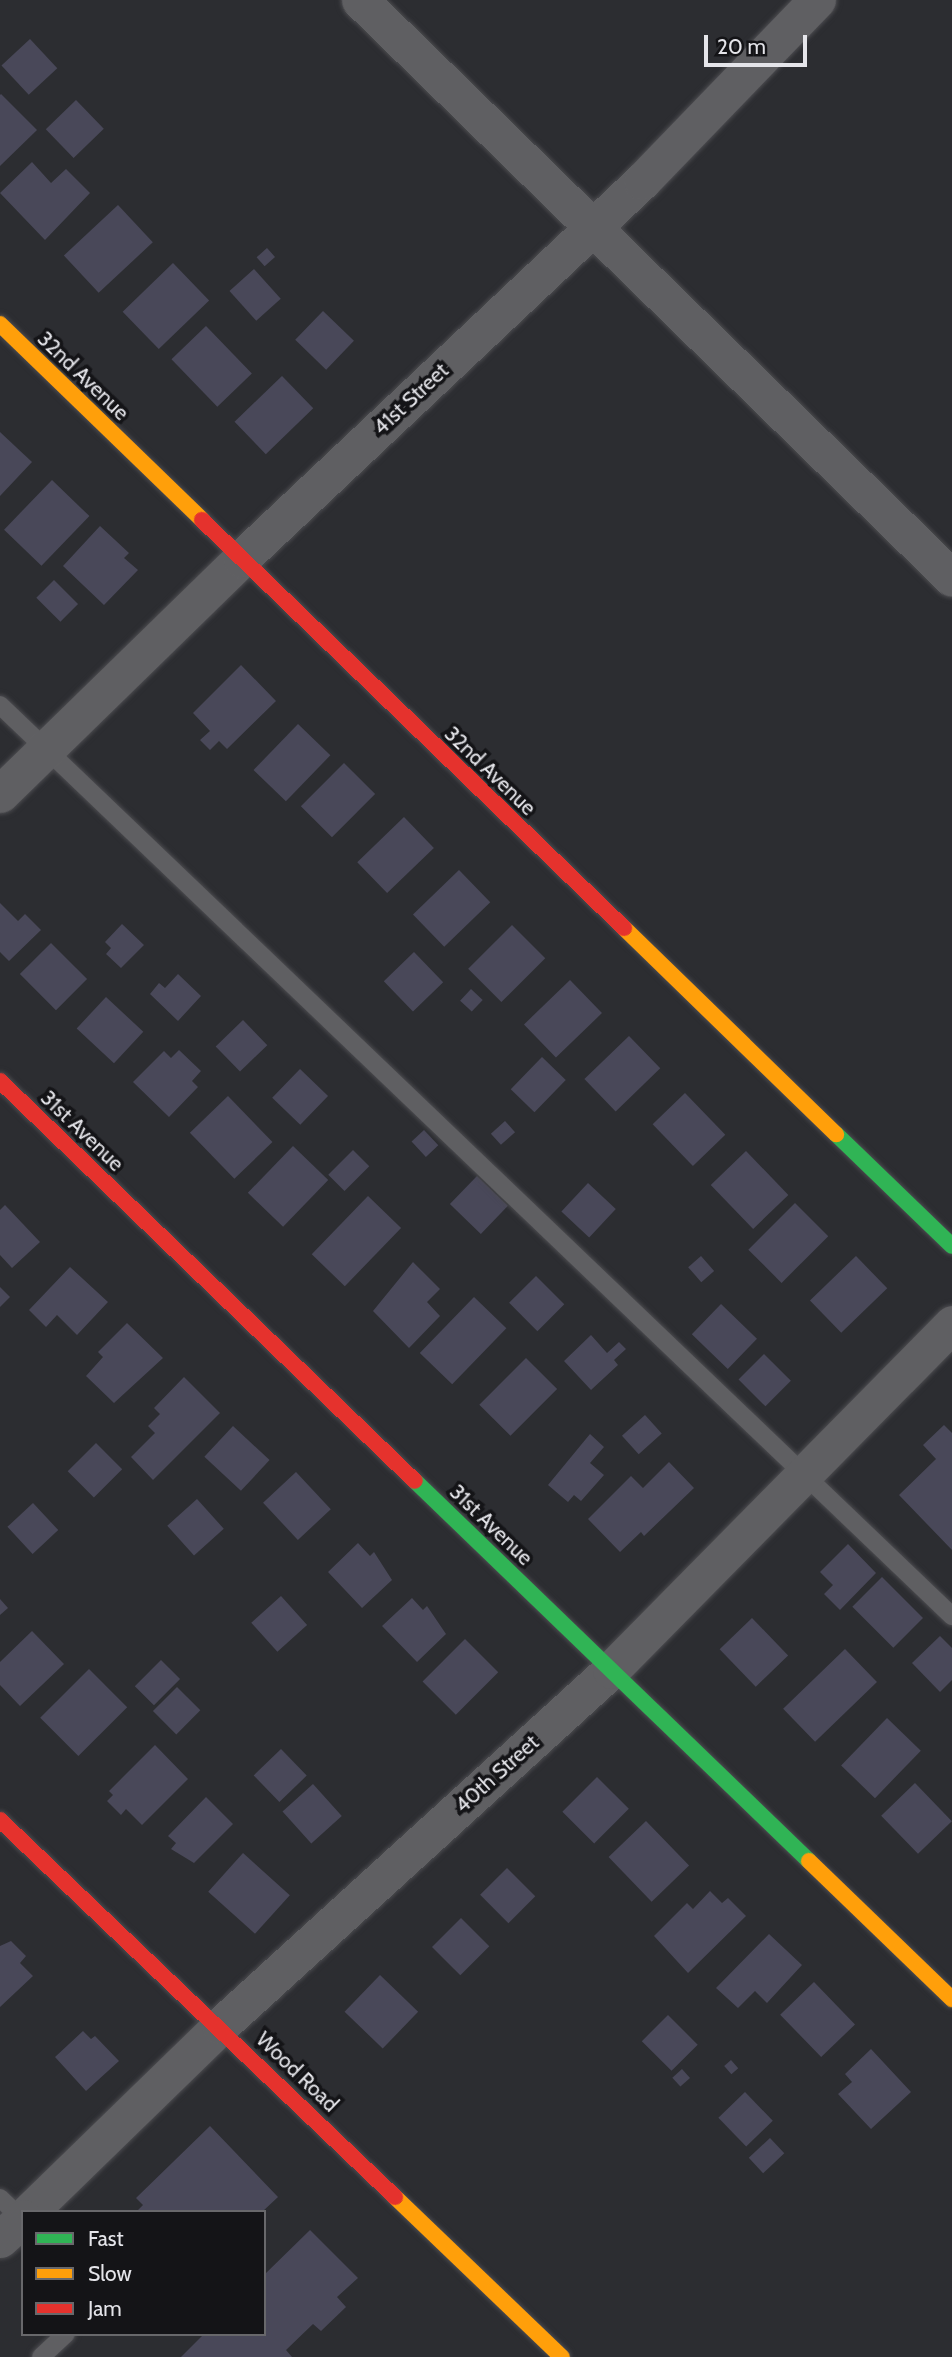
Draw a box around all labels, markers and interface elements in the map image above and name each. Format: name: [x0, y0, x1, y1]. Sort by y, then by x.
scale bar: [707, 21, 810, 65]
text: 20 m: [717, 34, 766, 59]
street label: 32nd Avenue: [32, 326, 134, 426]
street label: 41st Street: [368, 358, 454, 440]
street label: 32nd Avenue: [439, 721, 541, 821]
street label: 31st Avenue: [35, 1085, 129, 1177]
street label: 31st Avenue: [444, 1479, 538, 1571]
street label: 40th Street: [450, 1730, 544, 1818]
street label: Wood Road: [251, 2027, 343, 2117]
legend: [21, 2210, 266, 2336]
text: Fast: [88, 2226, 124, 2251]
text: Slow: [88, 2261, 132, 2286]
text: Jam: [88, 2296, 122, 2321]

